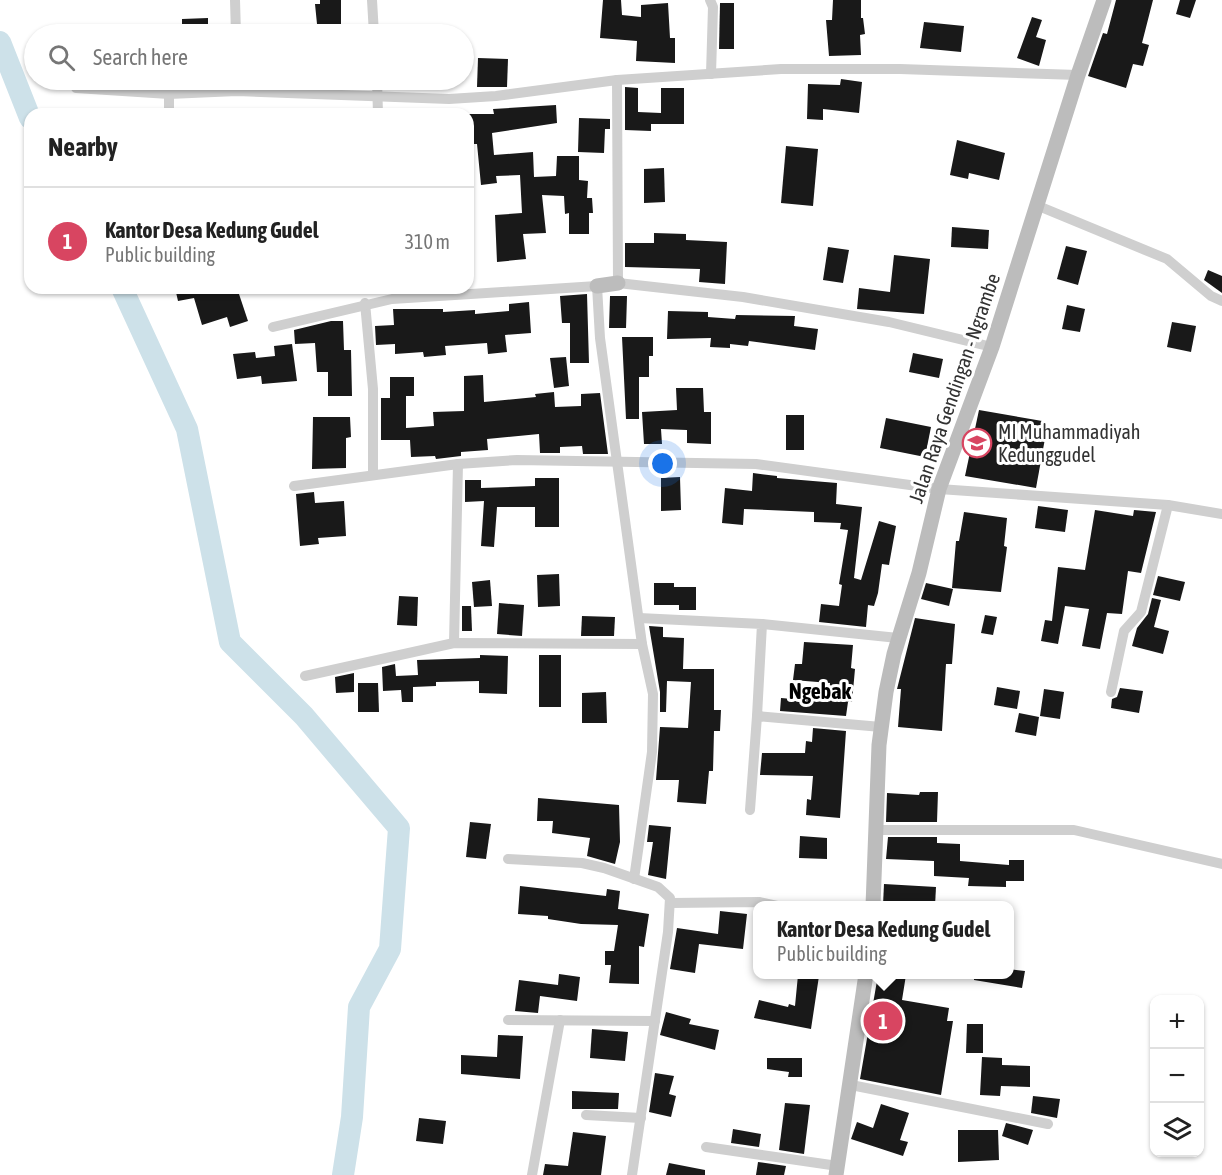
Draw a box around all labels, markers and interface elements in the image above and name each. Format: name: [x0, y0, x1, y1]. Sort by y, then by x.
search box: [24, 24, 474, 90]
icon: search: [45, 41, 78, 74]
text: Search here: [93, 44, 188, 70]
text: Nearby: [48, 132, 118, 162]
text: Kantor Desa Kedung Gudel: [105, 217, 318, 243]
text: 1: [63, 230, 72, 253]
text: 310 m: [405, 230, 450, 253]
text: Public building: [105, 243, 215, 266]
street label: Jalan Raya Gendingan - Ngrambe: [904, 270, 1004, 506]
place label: MI Muhammadiyah Kedunggudel: [998, 420, 1141, 466]
school or university icon: MI Muhammadiyah Kedunggudel: [961, 427, 993, 459]
your location: [648, 449, 677, 478]
district label: Ngebak: [789, 678, 851, 704]
popup: [753, 901, 1014, 979]
text: Kantor Desa Kedung Gudel: [777, 916, 990, 942]
text: Public building: [777, 942, 887, 965]
map controls: [1150, 995, 1204, 1157]
button: +: [1150, 995, 1204, 1049]
pin: 1: [864, 998, 902, 1044]
button: −: [1150, 1049, 1204, 1103]
button: layers: [1150, 1103, 1204, 1157]

